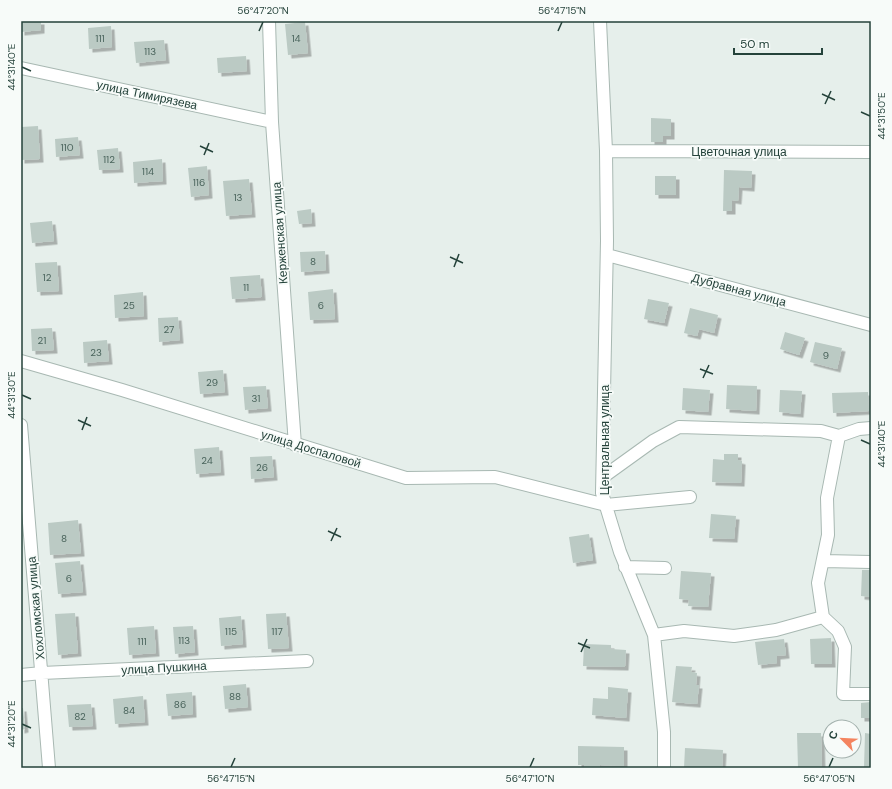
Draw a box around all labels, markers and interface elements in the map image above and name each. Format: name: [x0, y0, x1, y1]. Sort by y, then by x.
text: 56°47'20"N: [237, 4, 289, 17]
text: 56°47'15"N: [538, 4, 586, 17]
scale bar: [734, 30, 822, 56]
house number: 111: [95, 32, 105, 45]
house number: 14: [291, 32, 301, 45]
text: 50 m: [740, 36, 769, 52]
text: 44°31'40"E: [5, 43, 18, 90]
house number: 113: [144, 45, 156, 58]
street label: улица Тимирязева: [95, 77, 199, 114]
text: 44°31'50"E: [875, 92, 888, 140]
house number: 110: [60, 141, 74, 154]
street label: Цветочная улица: [691, 144, 787, 160]
house number: 112: [103, 153, 115, 166]
house number: 114: [142, 165, 154, 178]
house number: 116: [193, 176, 205, 189]
street label: Керженская улица: [268, 181, 292, 285]
house number: 13: [233, 191, 243, 204]
house number: 8: [310, 255, 316, 268]
street label: Дубравная улица: [690, 270, 788, 310]
house number: 12: [43, 271, 52, 284]
house number: 11: [243, 281, 249, 294]
house number: 25: [123, 299, 135, 312]
house number: 6: [318, 299, 324, 312]
house number: 27: [164, 323, 174, 336]
house number: 21: [38, 334, 46, 347]
house number: 23: [90, 346, 102, 359]
house number: 9: [823, 349, 829, 362]
text: 44°31'30"E: [5, 371, 18, 419]
house number: 29: [206, 376, 218, 389]
street label: Центральная улица: [597, 385, 613, 495]
house number: 31: [252, 392, 260, 405]
text: 44°31'40"E: [875, 420, 888, 467]
street label: улица Доспаловой: [259, 426, 363, 472]
house number: 24: [201, 454, 213, 467]
house number: 26: [256, 461, 268, 474]
house number: 8: [61, 532, 67, 545]
street label: Хохломская улица: [23, 556, 48, 660]
house number: 6: [66, 572, 72, 585]
house number: 115: [225, 625, 237, 638]
house number: 117: [271, 625, 283, 638]
house number: 113: [178, 634, 190, 647]
house number: 111: [137, 635, 147, 648]
street label: улица Пушкина: [121, 658, 208, 678]
house number: 88: [229, 690, 241, 703]
house number: 86: [174, 698, 186, 711]
text: 44°31'20"E: [5, 700, 18, 748]
house number: 84: [123, 704, 135, 717]
house number: 82: [74, 710, 86, 723]
north arrow: [822, 719, 862, 759]
text: С: [825, 728, 841, 741]
text: 56°47'15"N: [207, 772, 255, 785]
text: 56°47'10"N: [506, 772, 555, 785]
text: 56°47'05"N: [803, 772, 855, 785]

